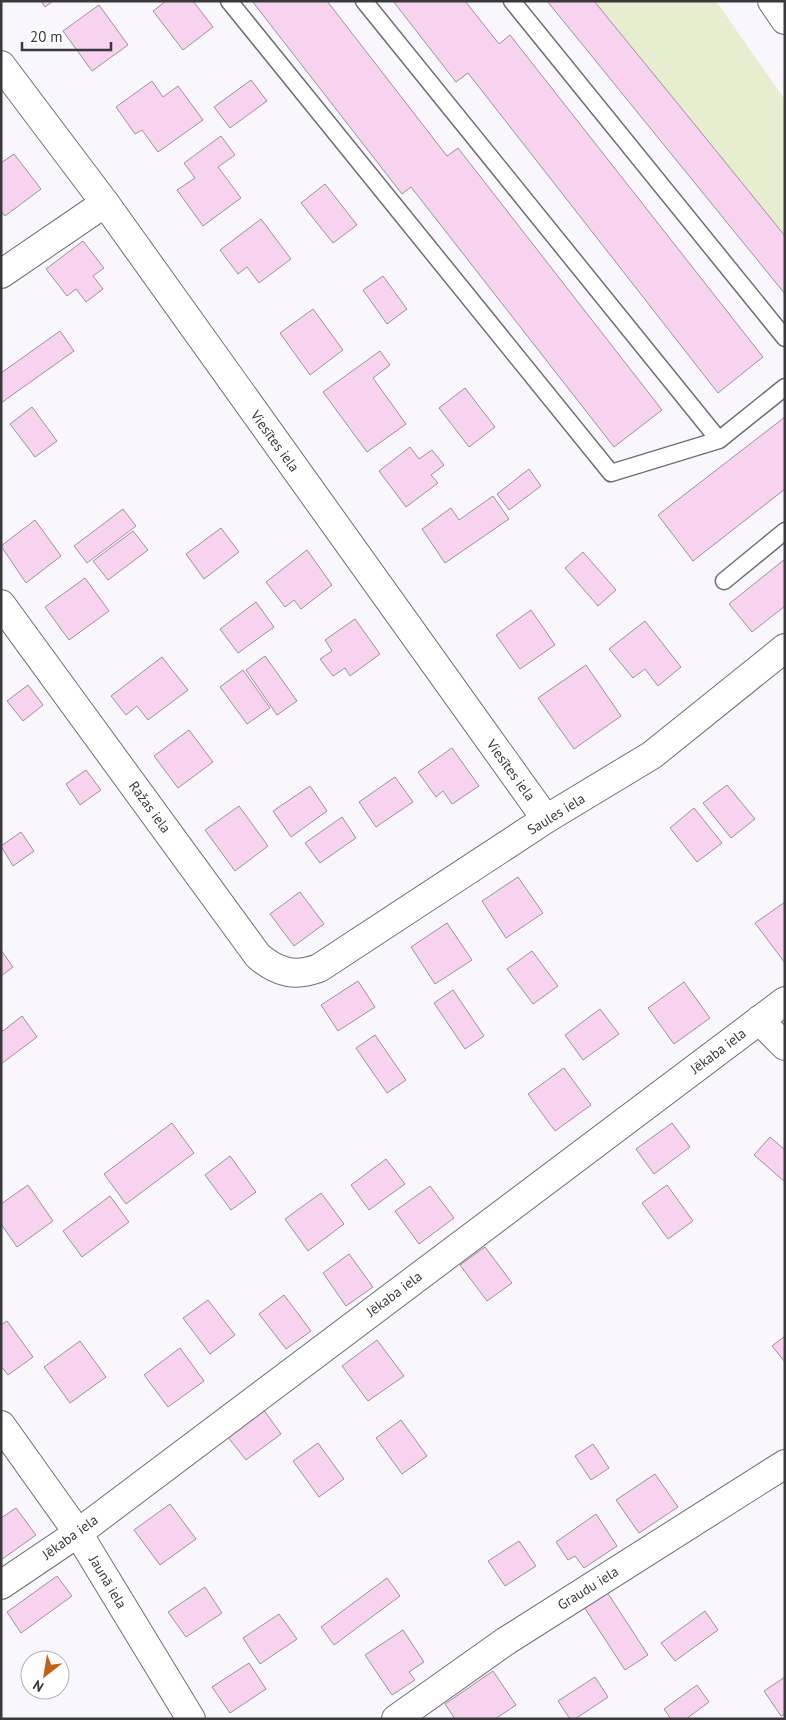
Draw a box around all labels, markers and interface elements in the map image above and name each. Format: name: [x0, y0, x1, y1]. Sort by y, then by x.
scale bar: [22, 20, 111, 52]
text: 20 m: [30, 27, 63, 46]
street label: Viesītes iela: [246, 406, 303, 475]
street label: Viesītes iela: [482, 735, 539, 804]
street label: Ražas iela: [125, 777, 175, 837]
street label: Saules iela: [524, 789, 588, 839]
street label: Jēkaba iela: [686, 1024, 749, 1078]
street label: Jēkaba iela: [362, 1267, 425, 1321]
street label: Jēkaba iela: [38, 1511, 102, 1564]
street label: Jaunā iela: [85, 1551, 131, 1612]
street label: Graudu iela: [554, 1562, 622, 1614]
north arrow: [20, 1650, 70, 1700]
text: N: [30, 1676, 47, 1696]

